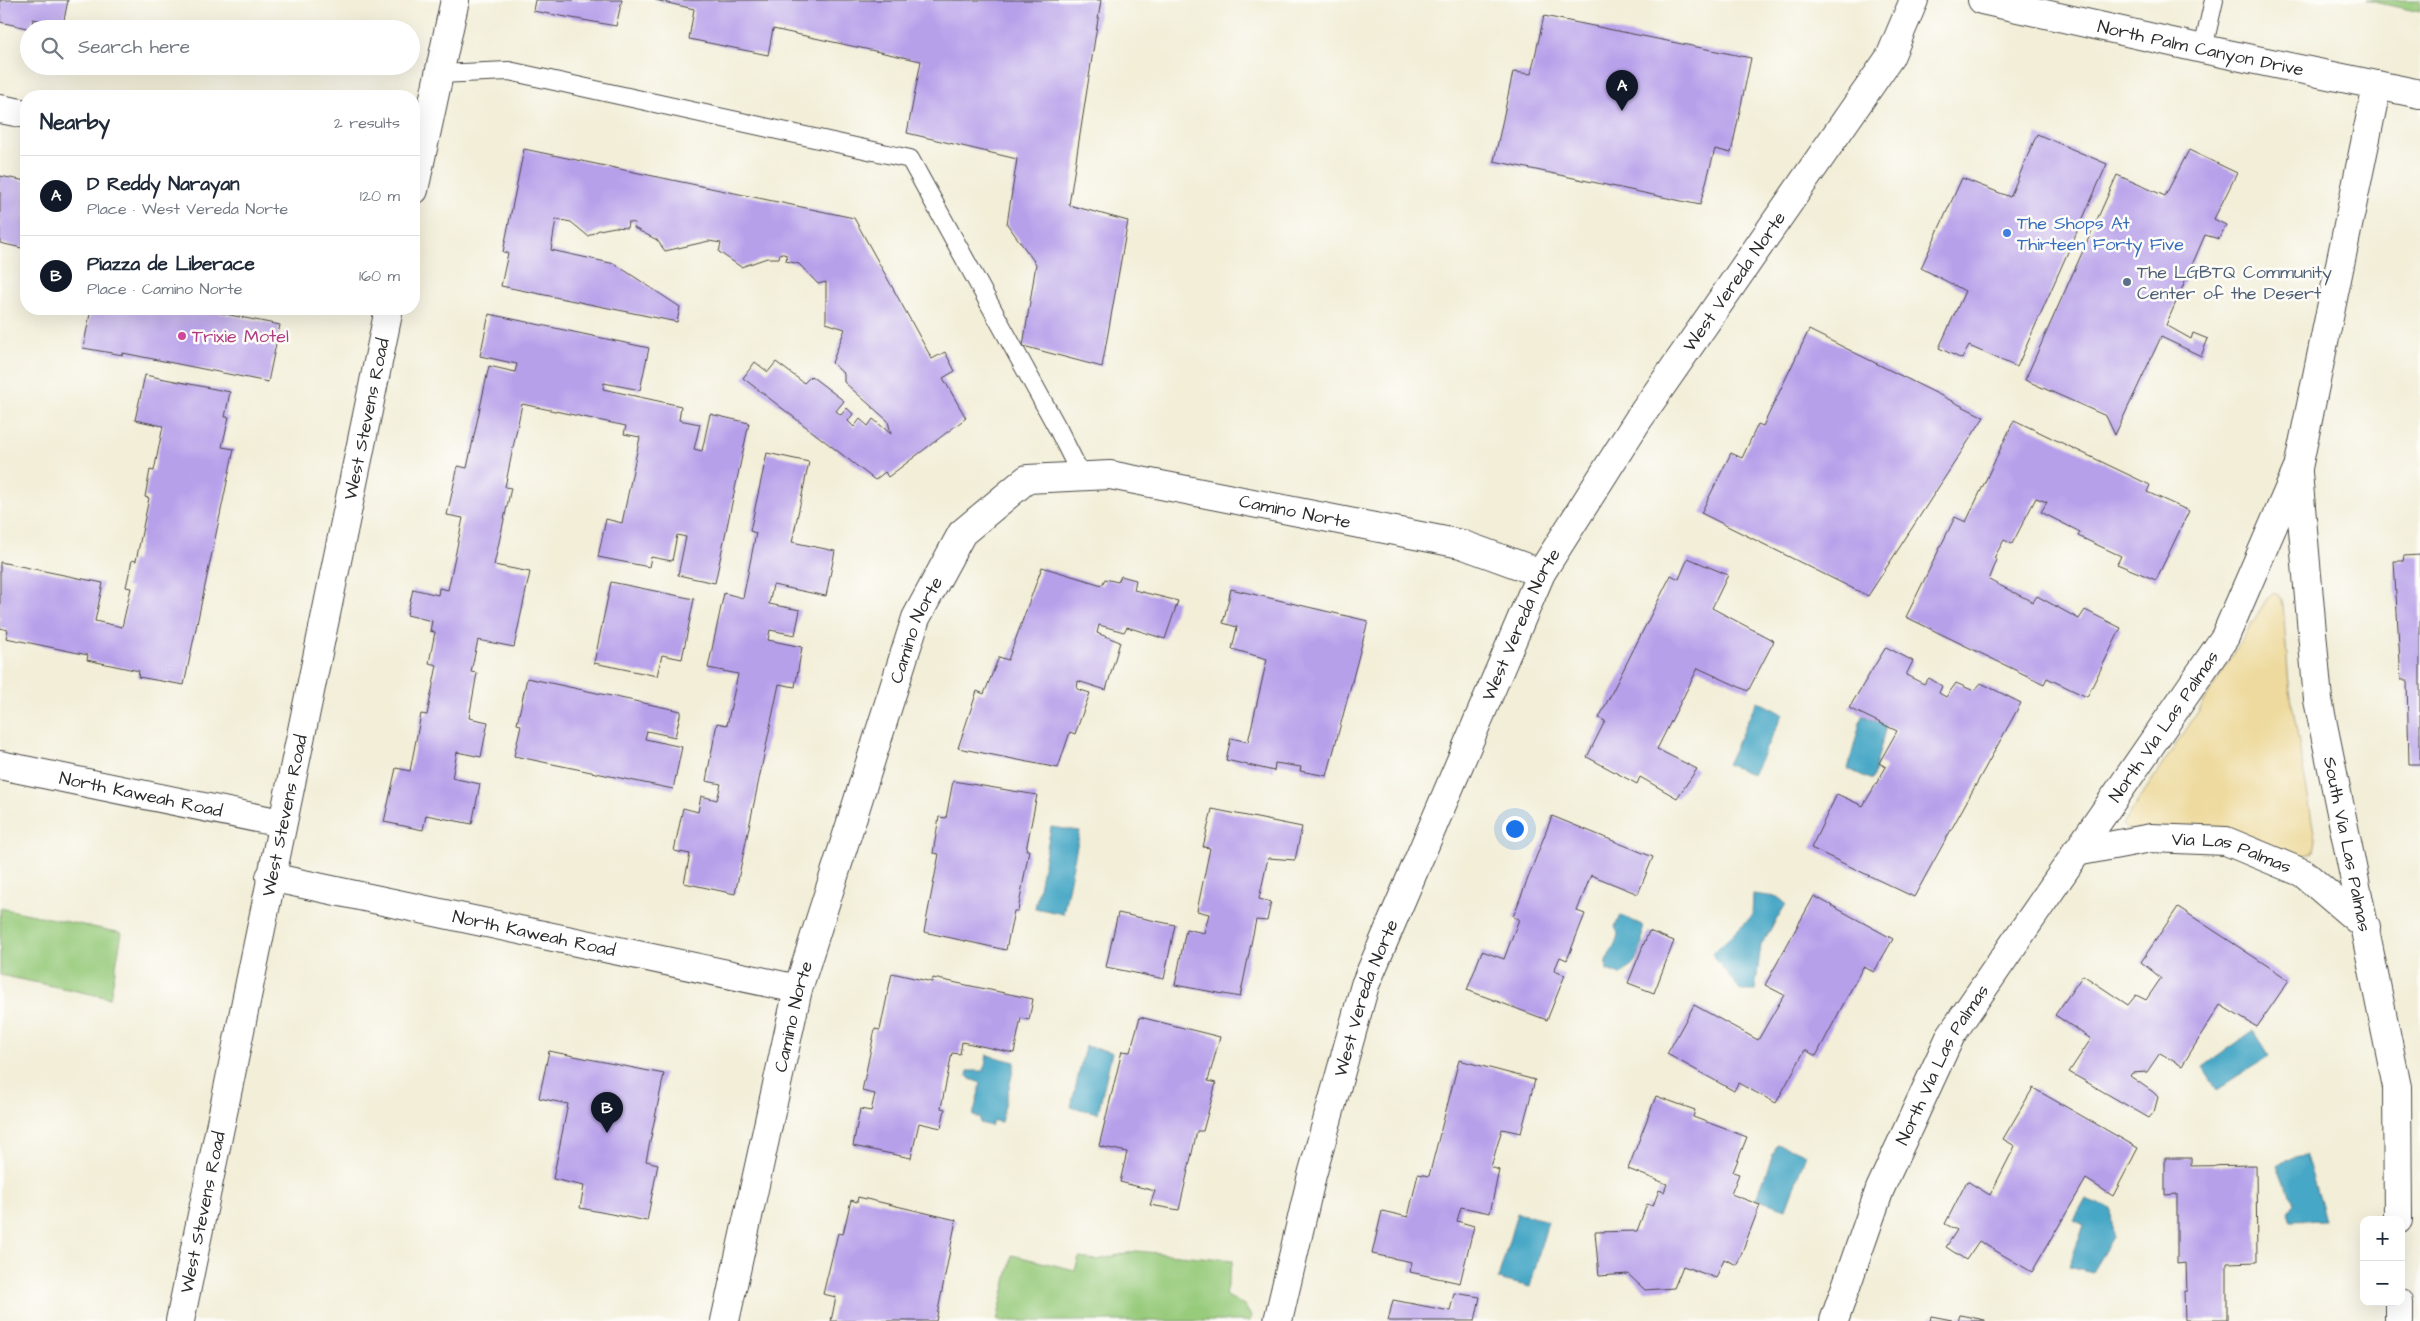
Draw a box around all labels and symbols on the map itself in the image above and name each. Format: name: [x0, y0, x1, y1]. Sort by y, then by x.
street label: North Palm Canyon Drive: [2095, 14, 2306, 83]
pin: A: [1606, 70, 1638, 111]
street label: West Vereda Norte: [1677, 207, 1792, 357]
place label: The Shops At Thirteen Forty Five: [2017, 211, 2184, 258]
marker: The Shops At Thirteen Forty Five: [2001, 227, 2013, 239]
place label: The LGBTQ Community Center of the Desert: [2137, 260, 2332, 306]
marker: The LGBTQ Community Center of the Desert: [2121, 276, 2133, 288]
place label: Trixie Motel: [192, 324, 289, 349]
marker: Trixie Motel: [176, 330, 188, 342]
street label: West Stevens Road: [338, 336, 396, 502]
street label: Camino Norte: [1237, 489, 1353, 535]
street label: West Vereda Norte: [1476, 543, 1567, 705]
street label: Camino Norte: [884, 572, 949, 687]
street label: North Via Las Palmas: [2103, 646, 2225, 807]
street label: West Stevens Road: [256, 733, 314, 899]
street label: South Via Las Palmas: [2317, 754, 2377, 934]
street label: North Kaweah Road: [57, 766, 225, 824]
your location: [1502, 816, 1528, 842]
street label: Via Las Palmas: [2171, 827, 2295, 880]
street label: North Kaweah Road: [450, 904, 618, 963]
street label: West Vereda Norte: [1328, 915, 1405, 1080]
street label: Camino Norte: [768, 958, 819, 1074]
street label: North Via Las Palmas: [1890, 980, 1995, 1149]
pin: B: [591, 1092, 623, 1133]
street label: West Stevens Road: [174, 1129, 232, 1296]

